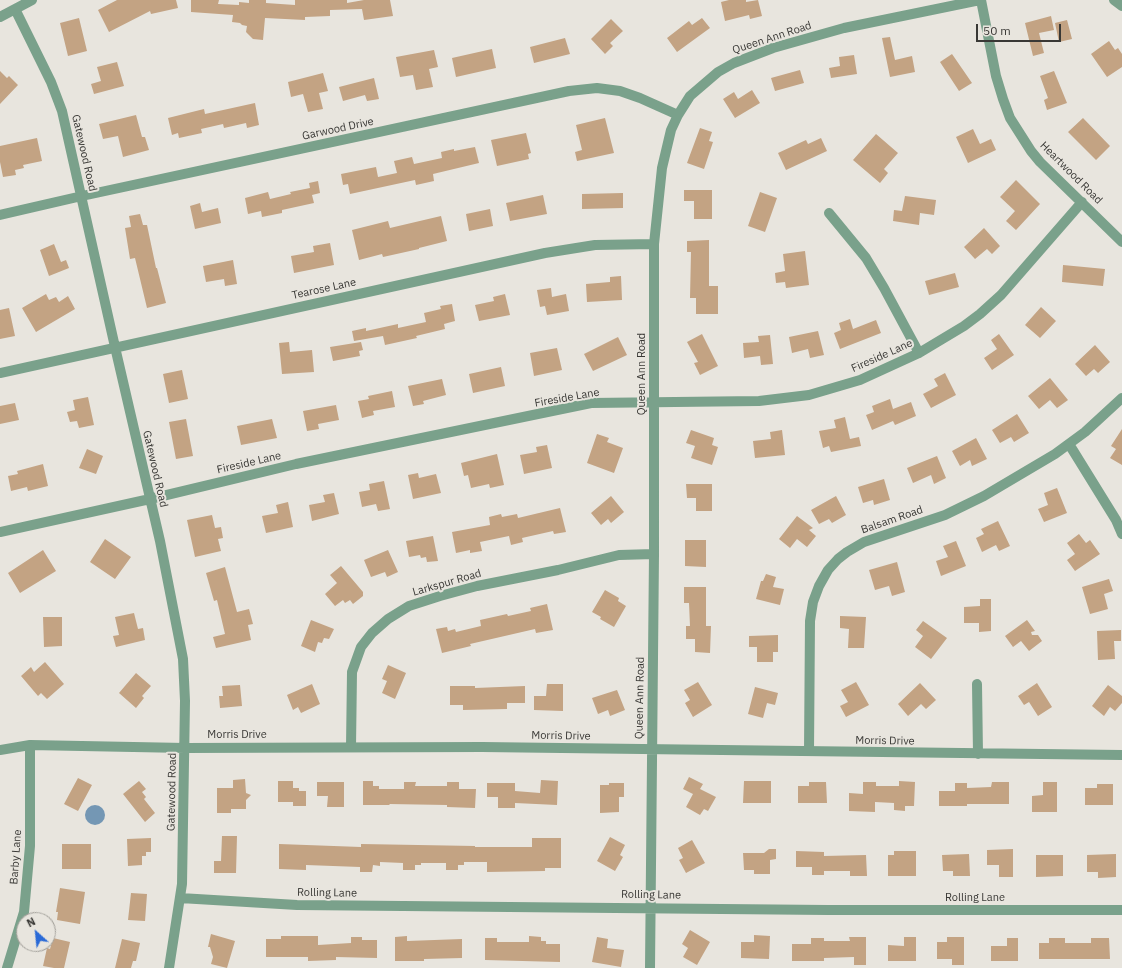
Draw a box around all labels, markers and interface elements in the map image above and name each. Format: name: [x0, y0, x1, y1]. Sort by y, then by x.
scale bar: [978, 16, 1063, 42]
street label: Queen Ann Road: [731, 19, 813, 57]
text: 50 m: [983, 23, 1011, 38]
street label: Gatewood Road: [69, 113, 99, 193]
street label: Garwood Drive: [301, 115, 375, 143]
street label: Heartwood Road: [1037, 139, 1105, 207]
street label: Tearose Lane: [291, 276, 357, 302]
street label: Queen Ann Road: [635, 333, 649, 415]
street label: Fireside Lane: [849, 337, 915, 375]
street label: Fireside Lane: [534, 386, 600, 410]
street label: Gatewood Road: [140, 429, 170, 509]
street label: Fireside Lane: [216, 449, 282, 477]
street label: Balsam Road: [859, 503, 925, 537]
street label: Larkspur Road: [411, 567, 483, 599]
street label: Queen Ann Road: [633, 657, 647, 739]
street label: Morris Drive: [207, 728, 267, 742]
street label: Morris Drive: [531, 729, 591, 743]
street label: Morris Drive: [855, 734, 915, 748]
street label: Gatewood Road: [165, 753, 179, 831]
street label: Barby Lane: [7, 829, 25, 885]
street label: Rolling Lane: [297, 886, 357, 900]
street label: Rolling Lane: [621, 888, 681, 902]
street label: Rolling Lane: [945, 891, 1005, 905]
north arrow: [16, 912, 56, 952]
text: N: [24, 914, 38, 930]

